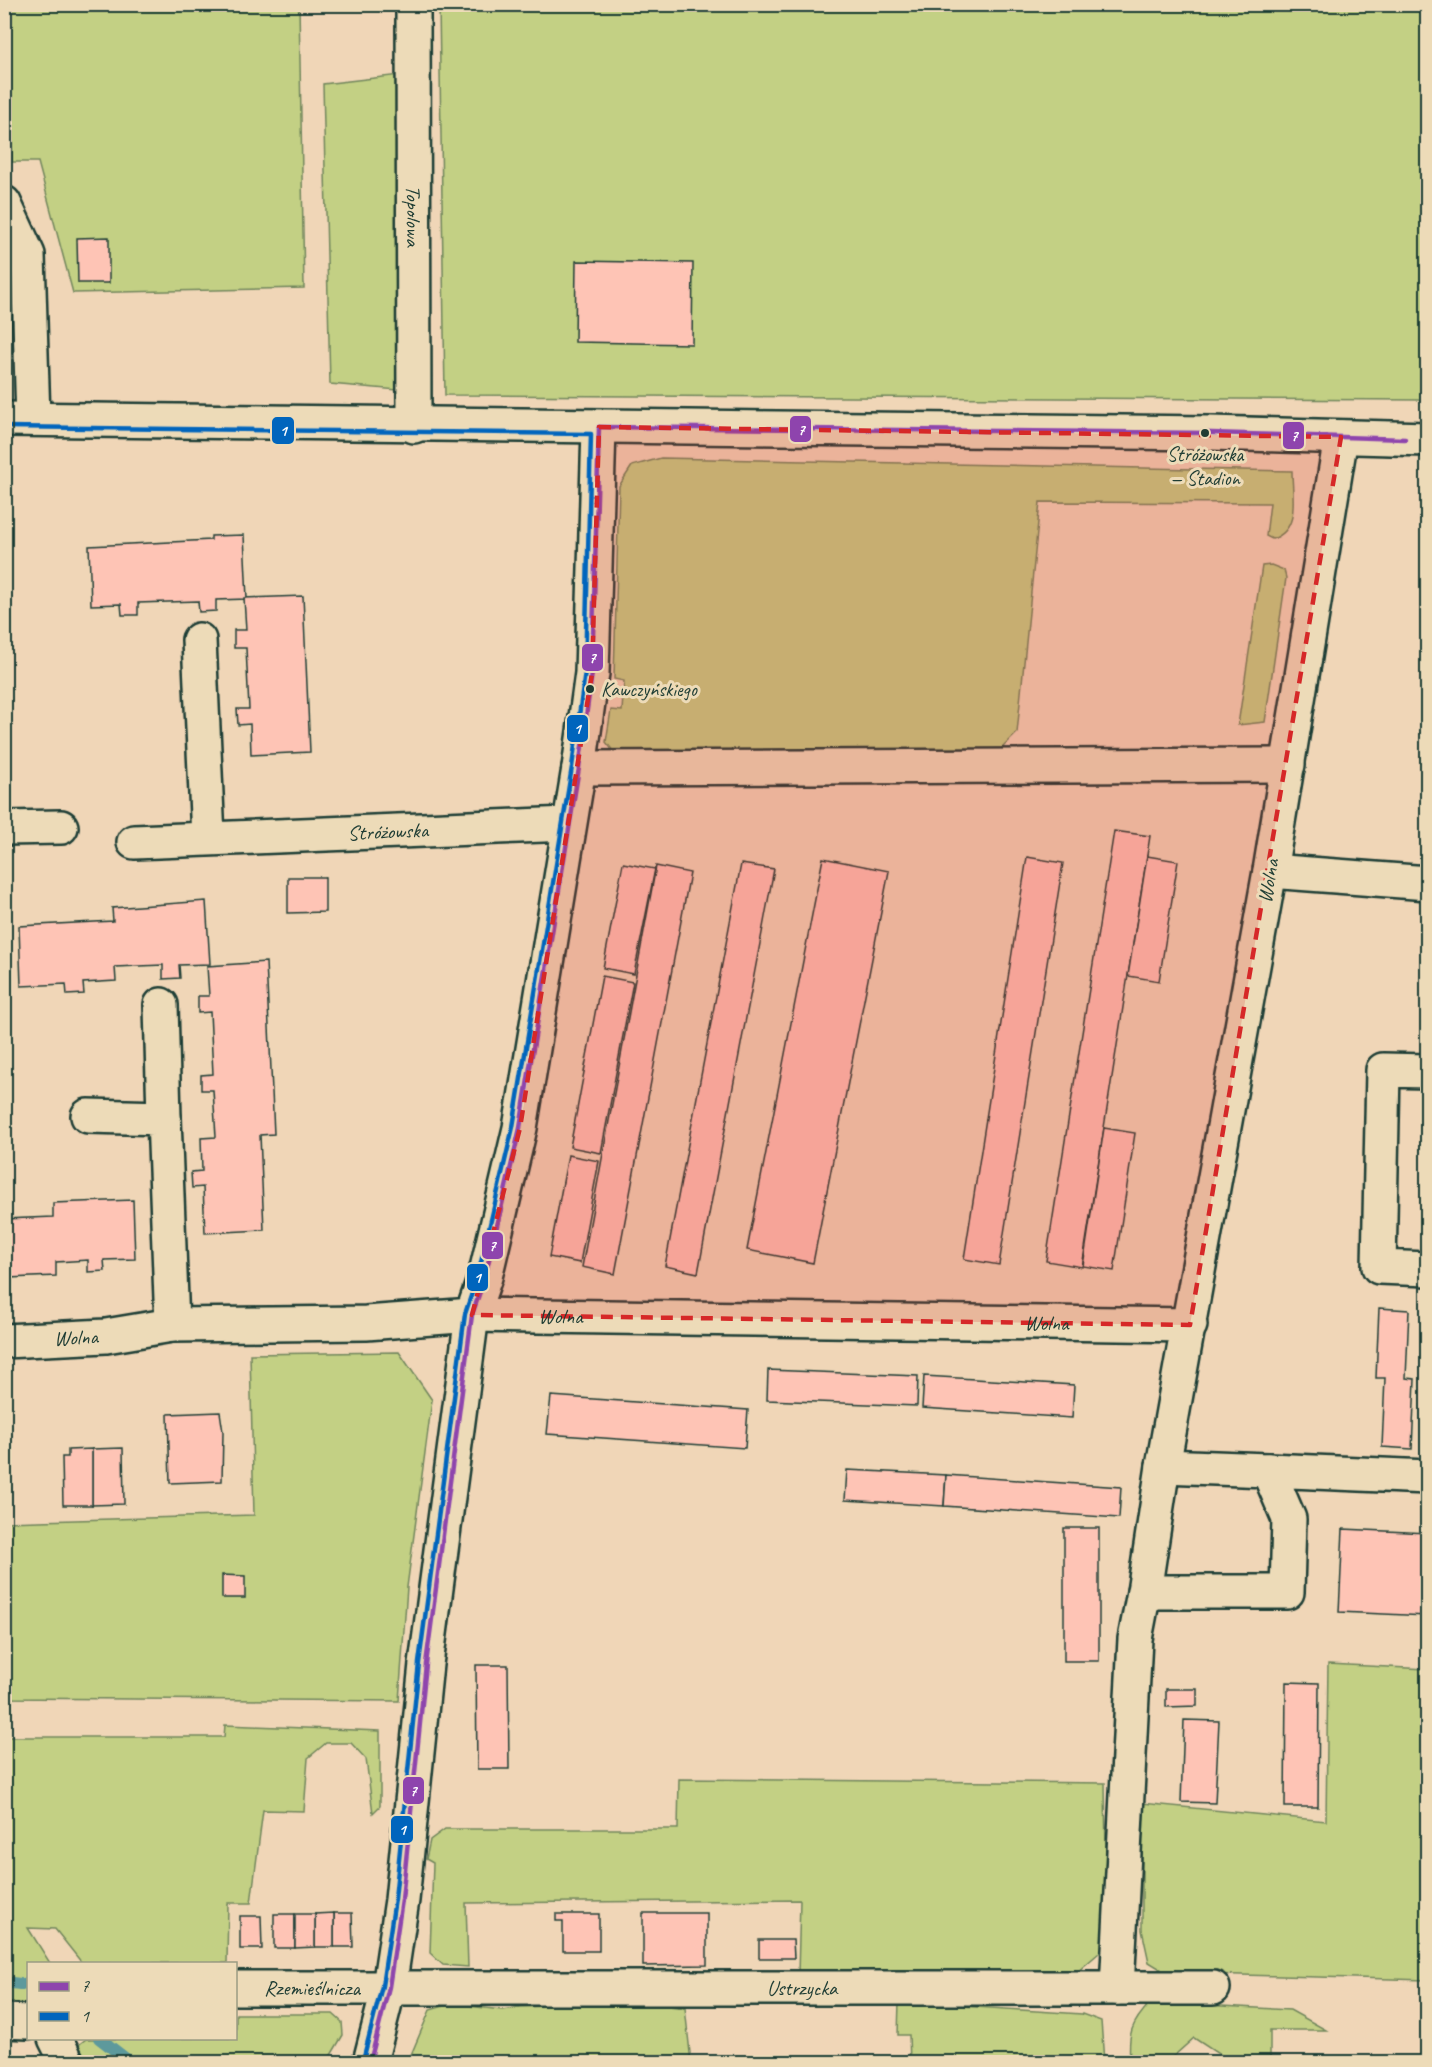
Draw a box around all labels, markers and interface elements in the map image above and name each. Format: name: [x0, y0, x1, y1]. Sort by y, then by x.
street label: Topolowa: [400, 185, 427, 249]
line badge: 7: [789, 415, 812, 443]
line badge: 1: [271, 416, 295, 445]
text: 7: [797, 420, 806, 440]
text: 1: [279, 421, 288, 441]
line badge: 7: [1282, 421, 1305, 450]
text: 7: [1290, 426, 1299, 446]
marker: Stróżowska — Stadion: [1199, 427, 1211, 439]
place label: Stróżowska — Stadion: [1167, 442, 1245, 491]
line badge: 7: [581, 643, 604, 672]
text: 7: [588, 648, 597, 668]
place label: Kawczyńskiego: [601, 677, 698, 702]
marker: Kawczyńskiego: [584, 683, 596, 695]
line badge: 1: [566, 714, 589, 743]
text: 1: [573, 719, 582, 739]
street label: Stróżowska: [347, 817, 430, 846]
street label: Wolna: [1251, 856, 1285, 905]
line badge: 7: [481, 1231, 504, 1260]
text: 7: [488, 1236, 497, 1256]
line badge: 1: [466, 1263, 489, 1292]
text: 1: [473, 1268, 482, 1288]
street label: Wolna: [538, 1303, 584, 1330]
street label: Wolna: [1024, 1310, 1070, 1336]
street label: Wolna: [53, 1323, 100, 1352]
line badge: 7: [402, 1776, 425, 1805]
text: 7: [409, 1781, 418, 1801]
line badge: 1: [390, 1815, 414, 1844]
text: 1: [398, 1820, 407, 1840]
legend: [27, 1962, 237, 2040]
text: 7: [81, 1975, 90, 1997]
street label: Rzemieślnicza: [264, 1975, 361, 2001]
street label: Ustrzycka: [767, 1975, 839, 2001]
text: 1: [81, 2005, 90, 2027]

